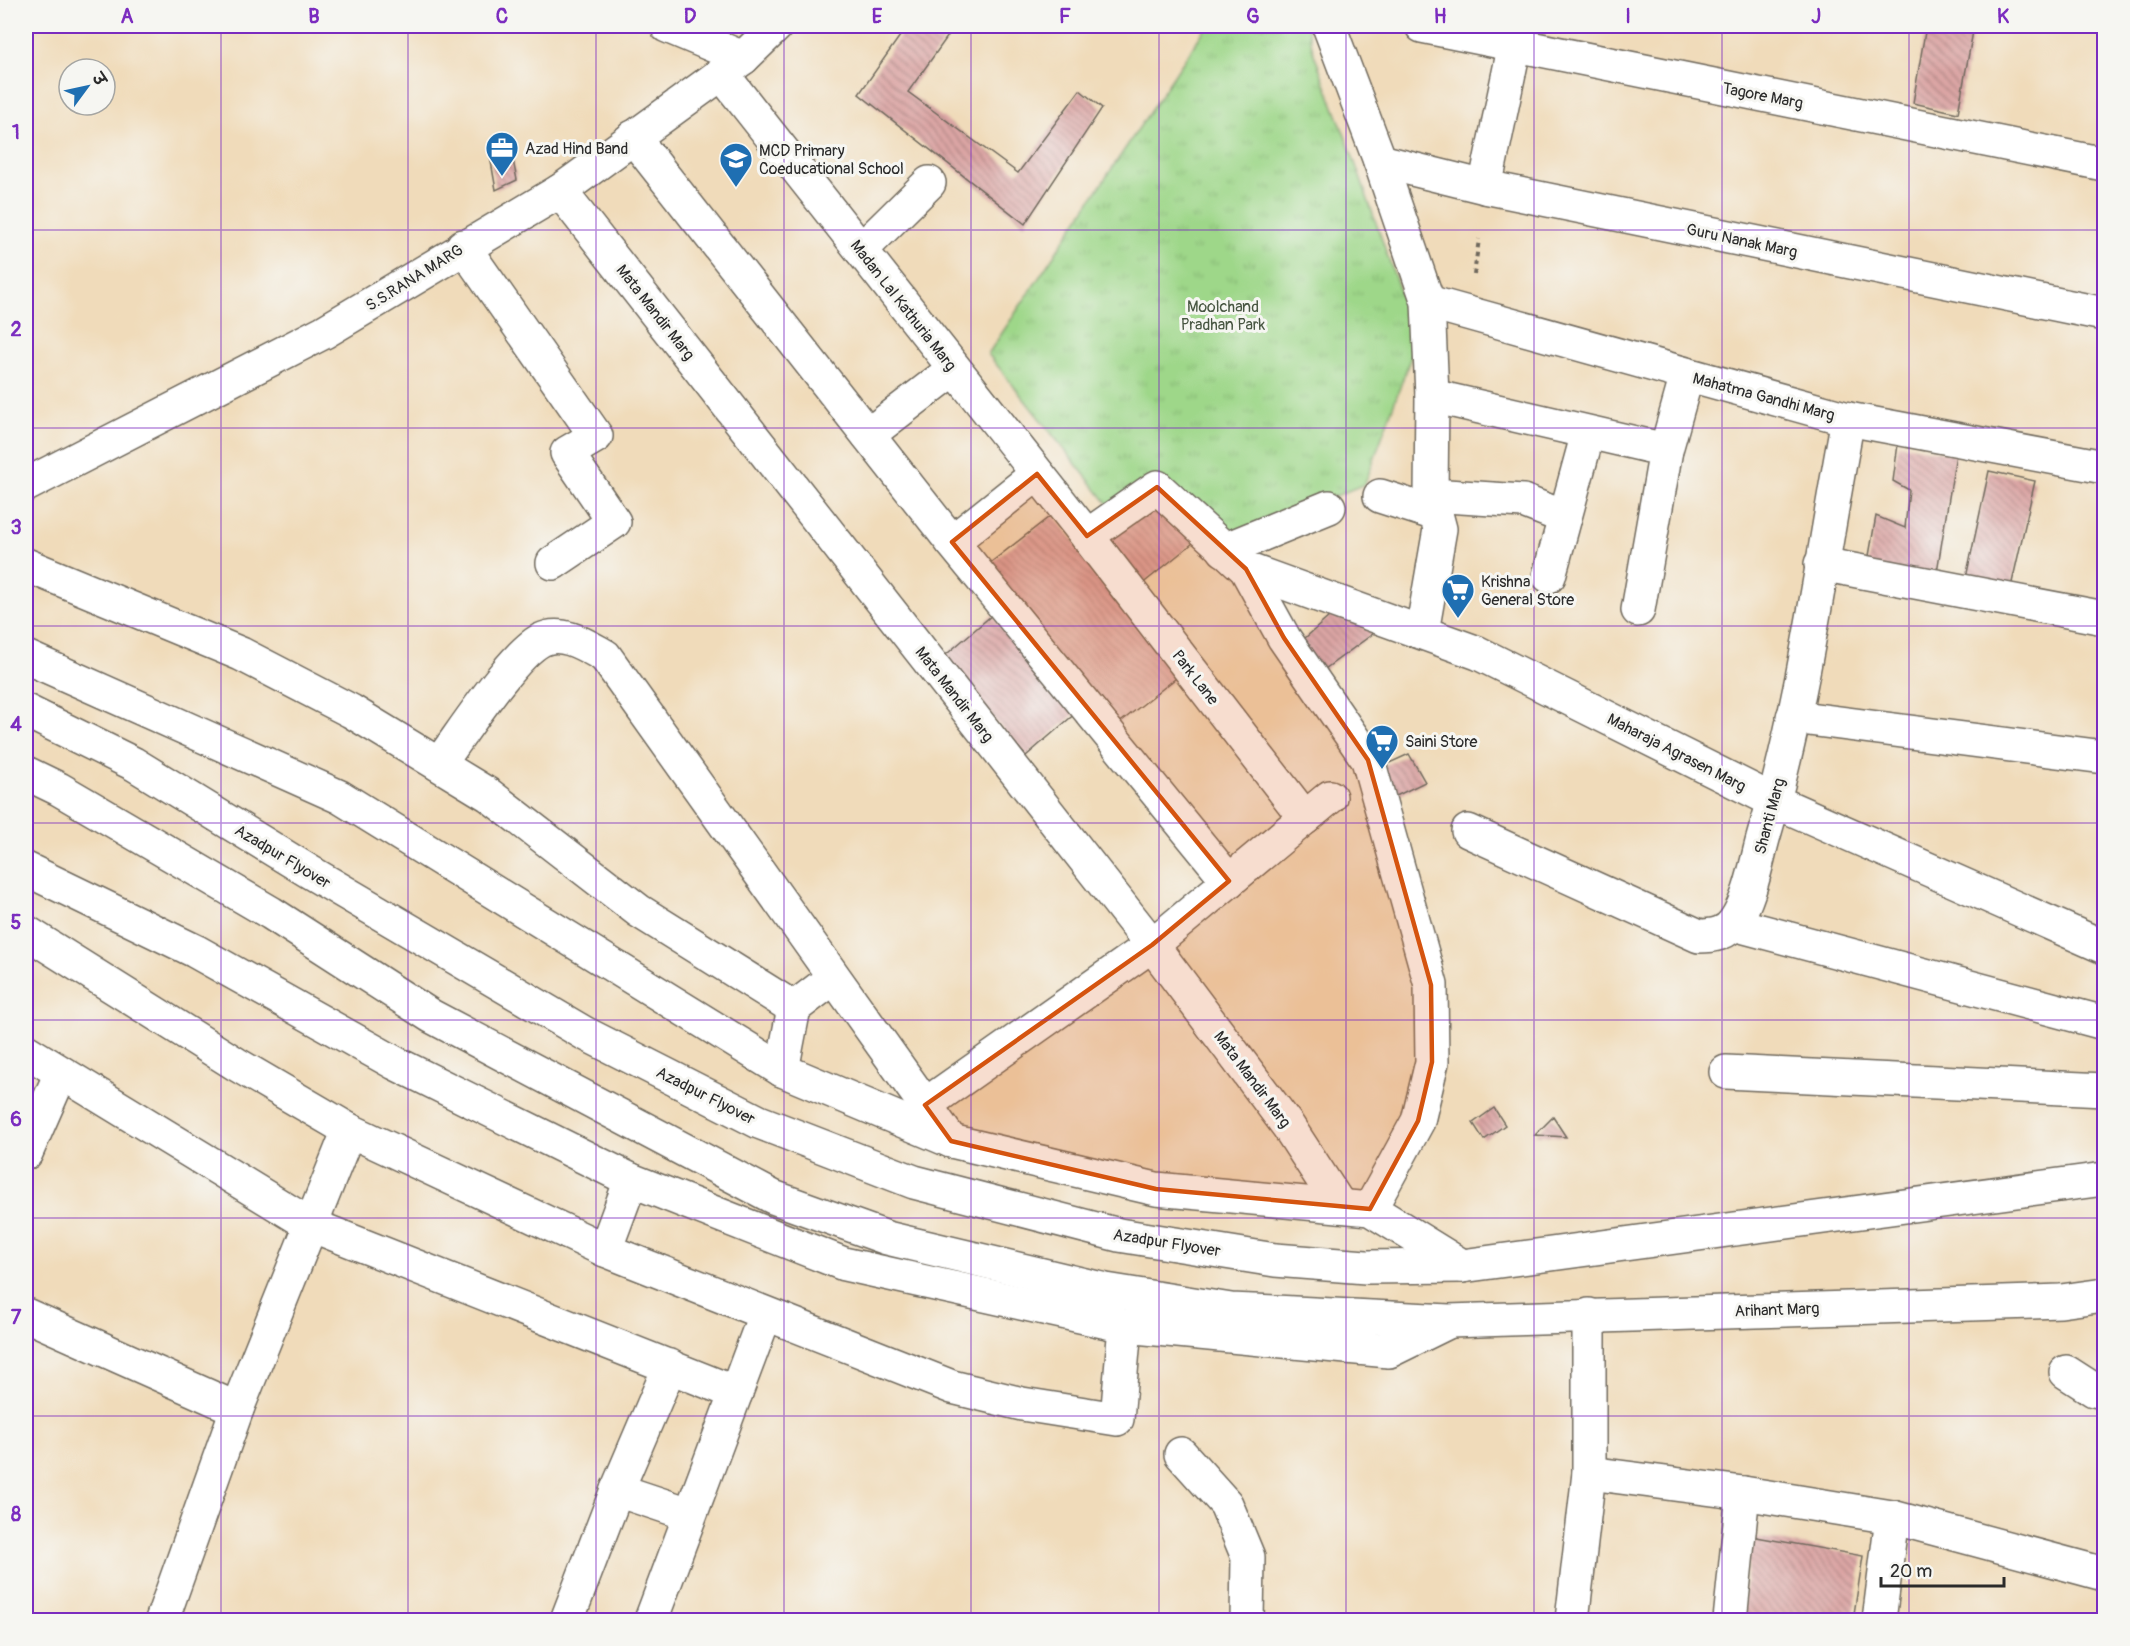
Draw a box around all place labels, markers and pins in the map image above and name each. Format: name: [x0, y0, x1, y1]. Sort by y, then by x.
office icon: Azad Hind Band: [484, 130, 520, 177]
place label: Azad Hind Band: [525, 139, 628, 159]
school or university icon: MCD Primary Coeducational School: [718, 141, 754, 188]
place label: MCD Primary Coeducational School: [759, 141, 904, 179]
supermarket icon: Krishna General Store: [1440, 572, 1476, 619]
place label: Krishna General Store: [1481, 572, 1574, 610]
supermarket icon: Saini Store: [1364, 723, 1400, 770]
place label: Saini Store: [1405, 732, 1478, 752]

